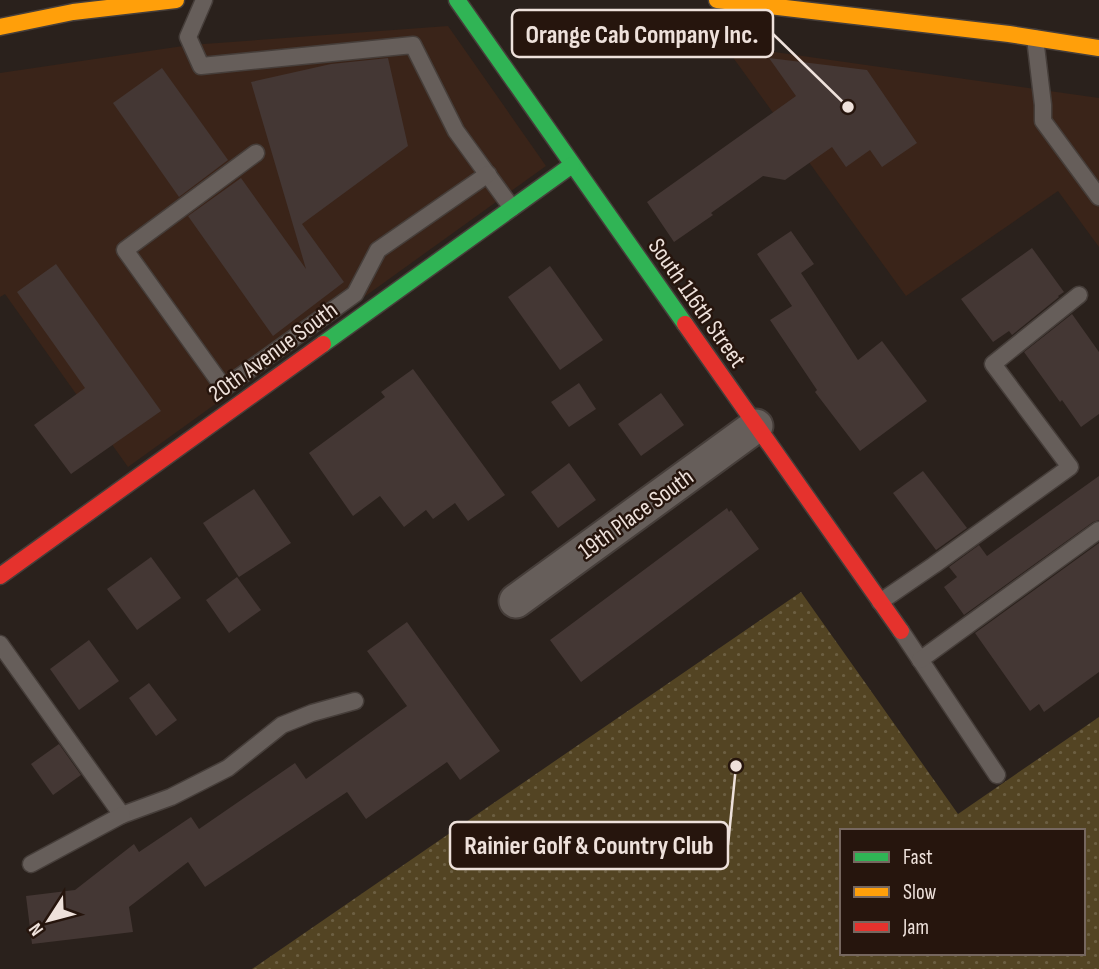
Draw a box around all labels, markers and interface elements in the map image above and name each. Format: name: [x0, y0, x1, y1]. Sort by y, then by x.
callout: Orange Cab Company Inc.: [512, 10, 773, 57]
text: Orange Cab Company Inc.: [525, 20, 759, 51]
street label: South 116th Street: [642, 233, 752, 373]
street label: 20th Avenue South: [203, 295, 343, 409]
street label: 19th Place South: [573, 463, 699, 565]
callout: Rainier Golf & Country Club: [450, 822, 728, 869]
legend: [840, 829, 1085, 955]
text: Rainier Golf & Country Club: [464, 831, 714, 862]
text: Fast: [903, 845, 933, 870]
text: Slow: [903, 880, 937, 905]
north arrow: [14, 885, 84, 955]
text: Jam: [902, 915, 929, 940]
text: N: [24, 918, 49, 940]

